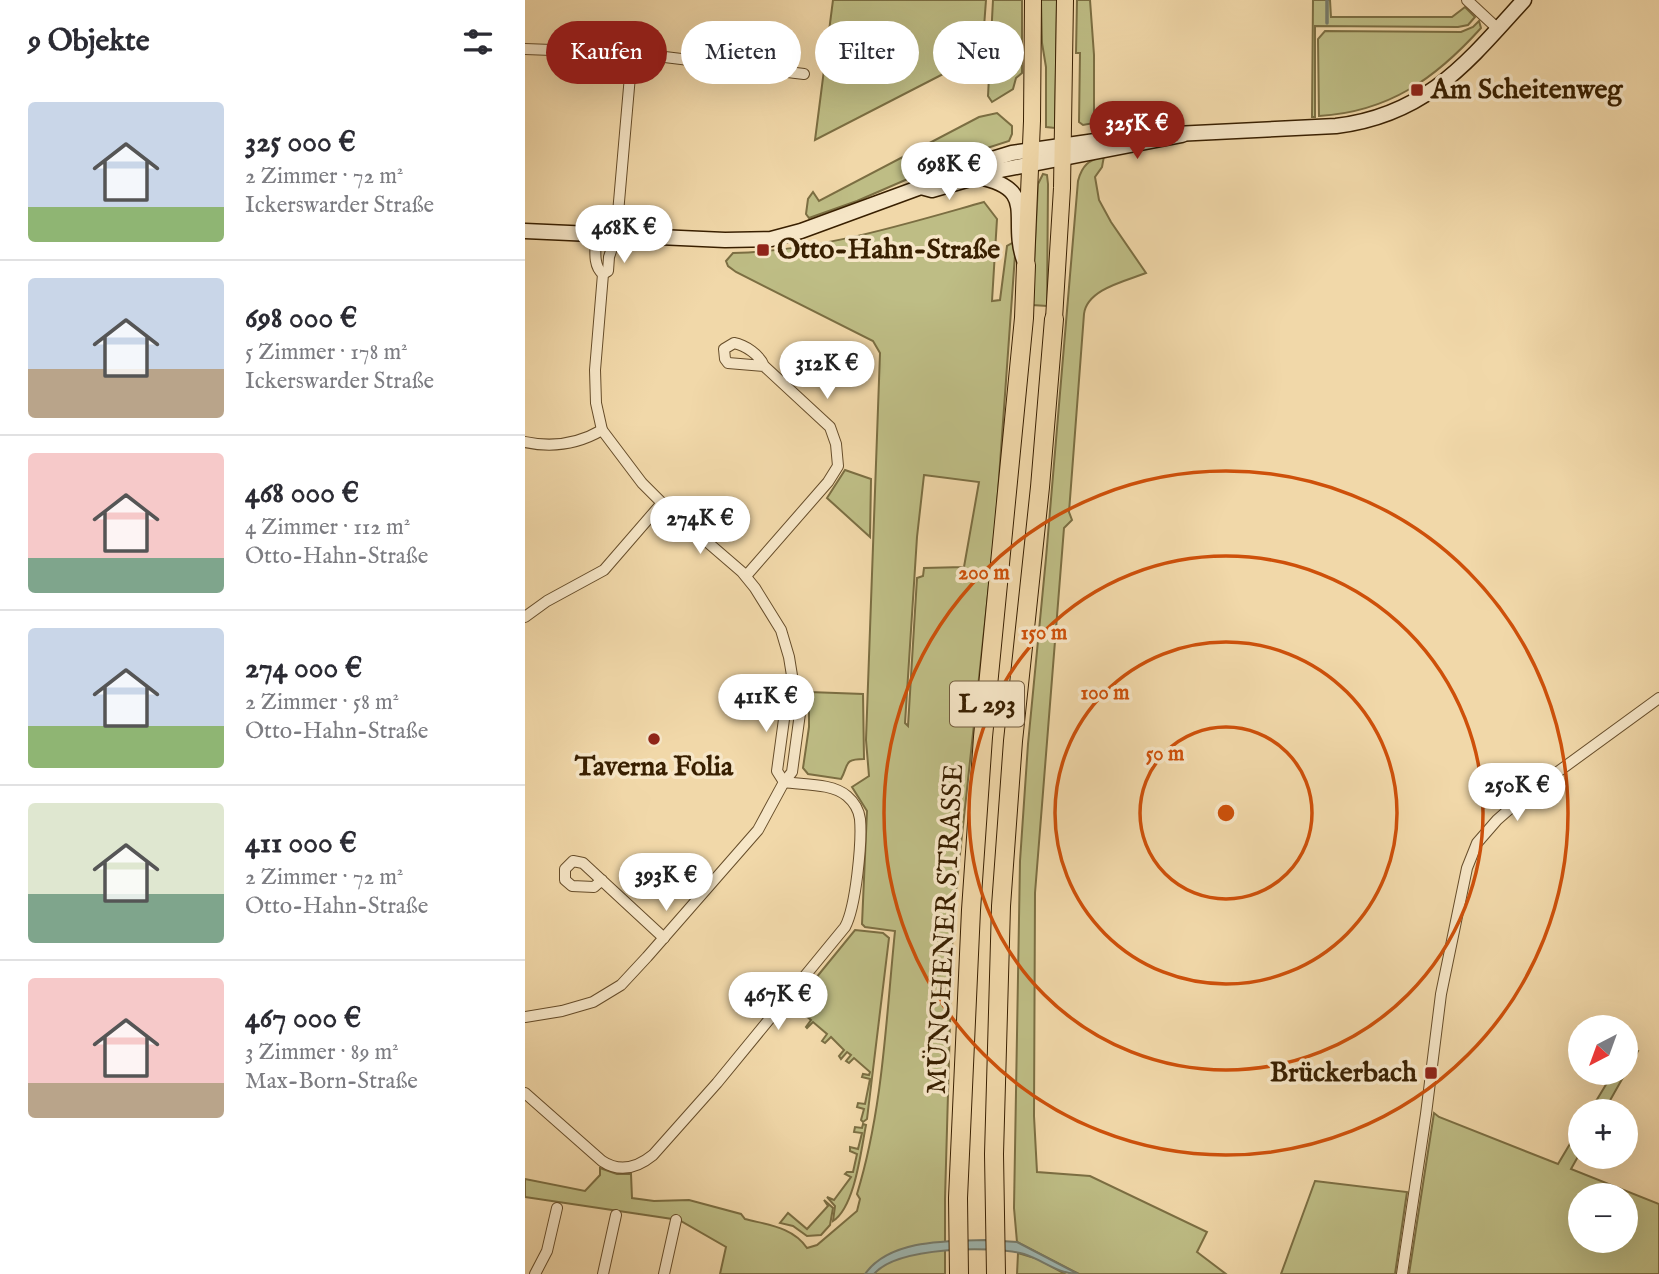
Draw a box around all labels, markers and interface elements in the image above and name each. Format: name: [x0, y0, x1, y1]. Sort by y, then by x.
chip: Kaufen: [546, 21, 667, 84]
chip: Mieten: [681, 21, 801, 84]
chip: Filter: [815, 21, 919, 84]
chip: Neu: [933, 21, 1024, 84]
text: 9 Objekte: [28, 23, 149, 61]
icon: filters: [459, 23, 497, 61]
place label: Am Scheitenweg: [1430, 73, 1623, 108]
marker: Am Scheitenweg: [1409, 82, 1425, 98]
pin: 325K €: [1080, 102, 1194, 161]
text: 325K €: [1106, 109, 1168, 138]
text: 325 000 €: [245, 124, 356, 162]
icon: home: [84, 130, 168, 214]
pin: 698K €: [892, 142, 1006, 202]
text: 698K €: [917, 150, 981, 179]
text: 2 Zimmer · 72 m²: [245, 162, 403, 191]
text: Ickerswarder Straße: [245, 191, 434, 220]
pin: 468K €: [567, 205, 681, 265]
text: 468K €: [591, 213, 657, 242]
place label: Otto-Hahn-Straße: [777, 233, 1000, 268]
marker: Otto-Hahn-Straße: [755, 242, 771, 258]
text: 698 000 €: [245, 300, 357, 338]
icon: home: [84, 306, 168, 390]
text: 5 Zimmer · 178 m²: [245, 338, 408, 367]
pin: 312K €: [770, 342, 884, 401]
text: 312K €: [795, 349, 859, 378]
text: Ickerswarder Straße: [245, 367, 434, 396]
text: 468 000 €: [245, 475, 359, 513]
icon: home: [84, 481, 168, 565]
pin: 274K €: [643, 496, 757, 556]
text: 274K €: [666, 504, 734, 533]
text: 4 Zimmer · 112 m²: [245, 513, 410, 542]
text: Otto-Hahn-Straße: [245, 542, 428, 571]
text: 200 m: [958, 560, 1010, 587]
text: 150 m: [1021, 620, 1068, 647]
text: 274 000 €: [245, 650, 362, 688]
icon: home: [84, 656, 168, 740]
pin: 411K €: [709, 674, 823, 734]
text: 100 m: [1080, 680, 1130, 707]
text: 411K €: [734, 682, 798, 711]
road number: L 293: [950, 682, 1024, 726]
text: 2 Zimmer · 58 m²: [245, 688, 399, 717]
text: Otto-Hahn-Straße: [245, 717, 428, 746]
marker: Taverna Folia: [646, 731, 662, 747]
text: 50 m: [1146, 741, 1185, 768]
place label: Taverna Folia: [574, 750, 734, 785]
street label: MÜNCHENER STRASSE: [920, 763, 972, 1095]
pin: 250K €: [1460, 764, 1574, 823]
text: 250K €: [1484, 771, 1550, 800]
centre of rings: [1214, 801, 1238, 825]
text: 411 000 €: [245, 825, 357, 863]
icon: home: [84, 831, 168, 915]
pin: 393K €: [609, 853, 723, 913]
text: 393K €: [635, 861, 697, 890]
text: 2 Zimmer · 72 m²: [245, 863, 403, 892]
text: Otto-Hahn-Straße: [245, 892, 428, 921]
pin: 467K €: [721, 972, 835, 1032]
text: 467K €: [745, 980, 811, 1009]
text: 467 000 €: [245, 1000, 361, 1038]
icon: home: [84, 1006, 168, 1090]
north arrow: [1568, 1015, 1638, 1085]
map controls: [1568, 1015, 1638, 1253]
text: 3 Zimmer · 89 m²: [245, 1038, 399, 1067]
place label: Brückerbach: [1270, 1056, 1418, 1091]
marker: Brückerbach: [1423, 1065, 1439, 1081]
text: Max-Born-Straße: [245, 1067, 418, 1096]
button: +: [1568, 1099, 1638, 1169]
button: −: [1568, 1183, 1638, 1253]

